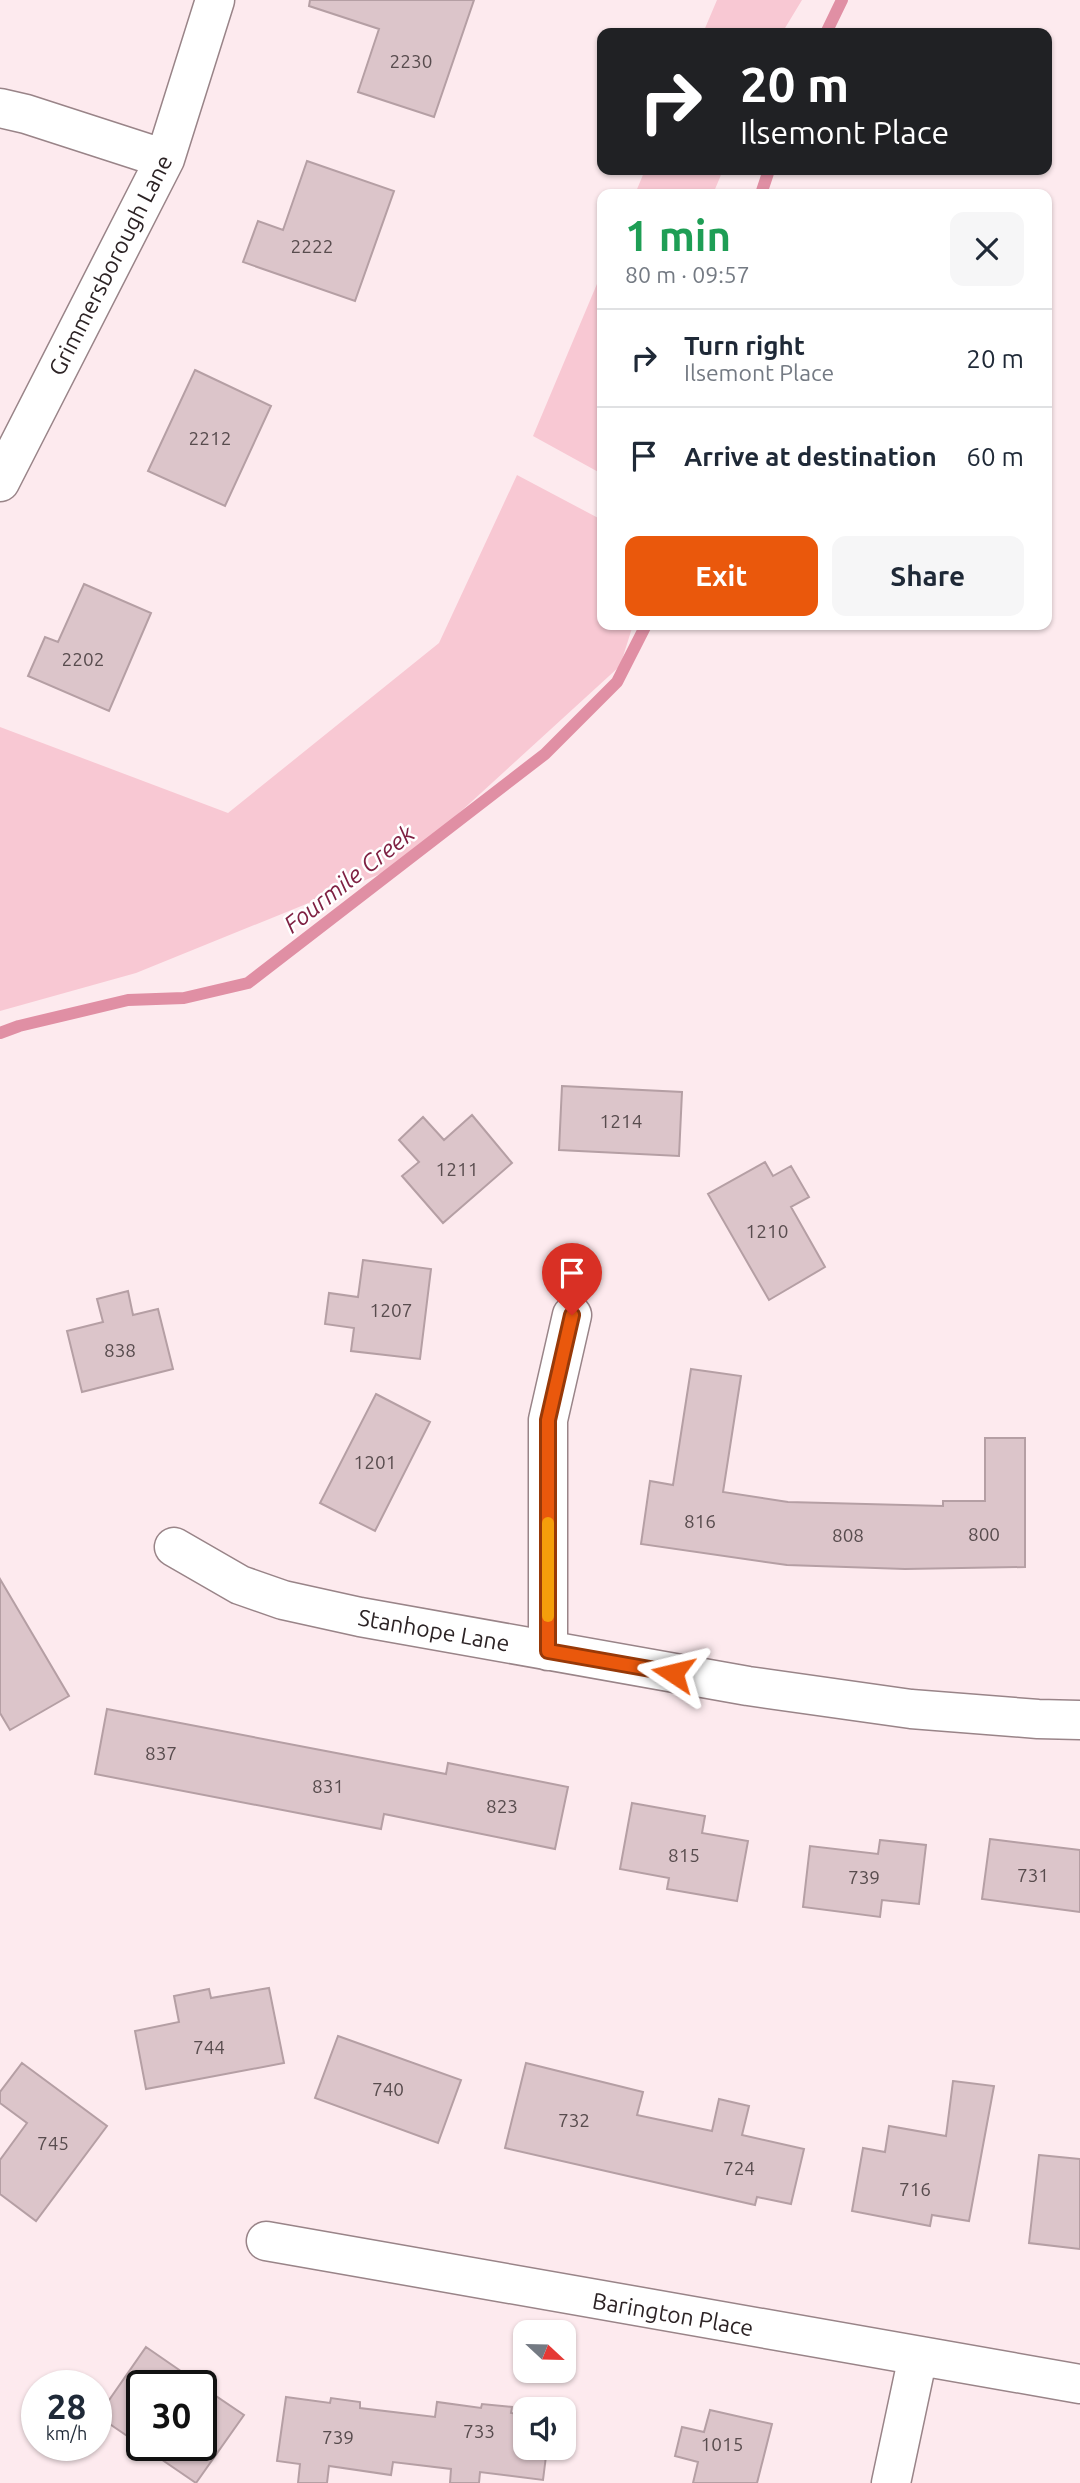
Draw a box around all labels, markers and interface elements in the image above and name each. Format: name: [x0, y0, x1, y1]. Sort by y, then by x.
house number: 2230: [390, 50, 432, 72]
icon: right: [625, 56, 716, 147]
text: 20 m: [740, 56, 849, 111]
text: Ilsemont Place: [740, 114, 949, 150]
street label: Grimmersborough Lane: [44, 151, 176, 379]
text: 1 min: [625, 212, 731, 259]
button: close: [950, 212, 1024, 286]
house number: 2222: [291, 235, 333, 257]
text: 80 m · 09:57: [625, 262, 750, 287]
text: Turn right: [684, 331, 805, 360]
icon: right: [625, 339, 663, 377]
text: 20 m: [966, 344, 1024, 373]
text: Ilsemont Place: [684, 360, 834, 385]
house number: 2212: [189, 427, 231, 449]
icon: arrive: [625, 437, 663, 475]
text: Arrive at destination: [684, 442, 937, 471]
text: 60 m: [966, 442, 1024, 471]
button: Exit: [625, 536, 818, 616]
button: Share: [832, 536, 1024, 616]
house number: 2202: [62, 648, 104, 670]
water label: Fourmile Creek: [278, 819, 420, 938]
house number: 1214: [600, 1110, 642, 1132]
house number: 1211: [436, 1158, 478, 1180]
house number: 1210: [746, 1220, 788, 1242]
pin: [542, 1243, 602, 1315]
icon: arrive: [553, 1254, 591, 1292]
house number: 1207: [370, 1299, 412, 1321]
house number: 838: [104, 1339, 136, 1361]
house number: 1201: [354, 1451, 396, 1473]
house number: 816: [684, 1510, 716, 1532]
house number: 800: [968, 1523, 1000, 1545]
house number: 808: [832, 1524, 864, 1546]
street label: Stanhope Lane: [356, 1604, 512, 1656]
position arrow: [636, 1636, 710, 1710]
house number: 837: [145, 1742, 177, 1764]
house number: 831: [312, 1775, 344, 1797]
house number: 823: [486, 1795, 518, 1817]
house number: 815: [668, 1844, 700, 1866]
house number: 731: [1017, 1864, 1049, 1886]
house number: 739: [848, 1866, 880, 1888]
house number: 744: [193, 2036, 225, 2058]
house number: 740: [372, 2078, 404, 2100]
house number: 732: [558, 2109, 590, 2131]
house number: 745: [37, 2132, 69, 2154]
house number: 724: [723, 2157, 755, 2179]
house number: 716: [899, 2178, 931, 2200]
street label: Barington Place: [591, 2288, 755, 2340]
north arrow: [513, 2320, 576, 2384]
map controls: [513, 2320, 576, 2460]
speed limit sign: 30: [126, 2370, 217, 2461]
text: 28: [47, 2386, 86, 2426]
button: sound: [513, 2397, 576, 2460]
house number: 733: [463, 2420, 495, 2442]
text: km/h: [46, 2423, 87, 2443]
house number: 739: [322, 2426, 354, 2448]
house number: 1015: [701, 2433, 743, 2455]

